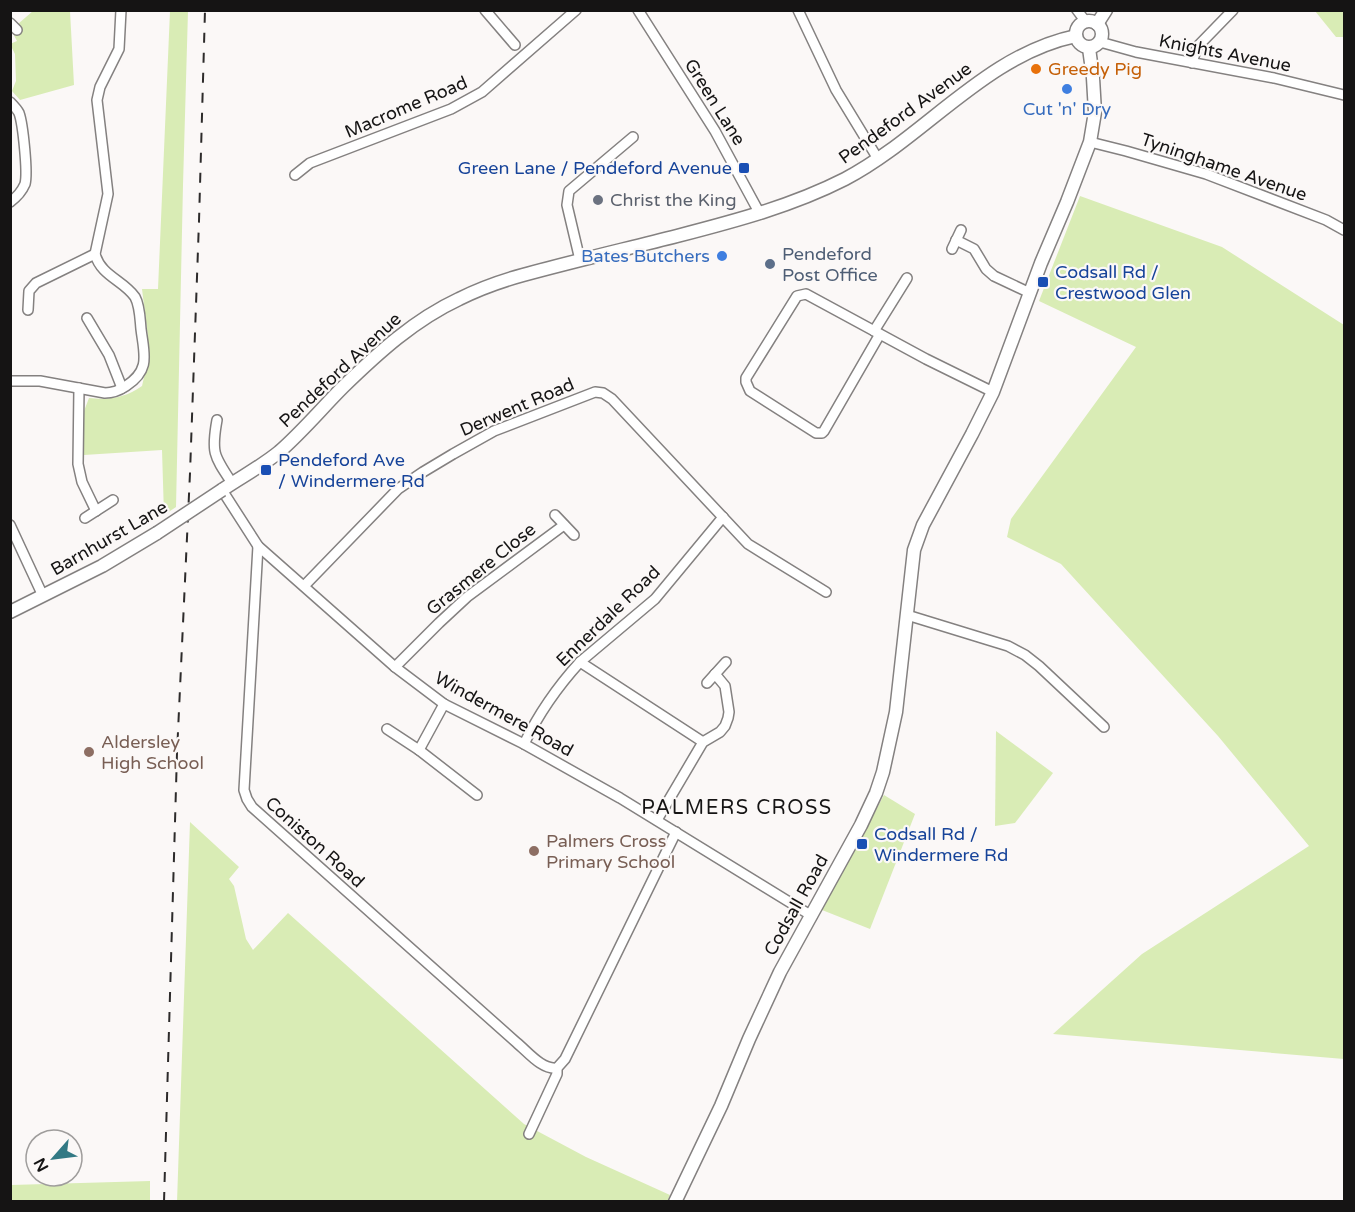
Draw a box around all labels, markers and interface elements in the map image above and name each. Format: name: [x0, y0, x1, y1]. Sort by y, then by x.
street label: Knights Avenue: [1157, 29, 1293, 77]
street label: Green Lane: [680, 55, 750, 149]
street label: Pendeford Avenue: [834, 57, 976, 169]
place label: Greedy Pig: [1048, 58, 1142, 80]
marker: Greedy Pig: [1029, 62, 1043, 76]
street label: Macrome Road: [341, 71, 471, 143]
marker: Cut 'n' Dry: [1060, 82, 1074, 96]
place label: Cut 'n' Dry: [1023, 98, 1112, 120]
street label: Tyninghame Avenue: [1138, 128, 1310, 206]
place label: Green Lane / Pendeford Avenue: [458, 157, 732, 179]
marker: Green Lane / Pendeford Avenue: [737, 161, 751, 175]
place label: Christ the King: [610, 189, 737, 211]
marker: Christ the King: [591, 193, 605, 207]
place label: Pendeford Post Office: [782, 243, 878, 286]
place label: Bates Butchers: [581, 245, 710, 267]
marker: Bates Butchers: [715, 249, 729, 263]
marker: Pendeford Post Office: [763, 257, 777, 271]
place label: Codsall Rd / Crestwood Glen: [1055, 261, 1191, 304]
marker: Codsall Rd / Crestwood Glen: [1036, 275, 1050, 289]
street label: Pendeford Avenue: [274, 308, 406, 432]
street label: Derwent Road: [456, 373, 578, 441]
place label: Pendeford Ave / Windermere Rd: [278, 449, 425, 492]
marker: Pendeford Ave / Windermere Rd: [259, 463, 273, 477]
street label: Barnhurst Lane: [47, 496, 171, 580]
street label: Grasmere Close: [422, 518, 540, 620]
street label: Ennerdale Road: [551, 561, 665, 671]
street label: Windermere Road: [431, 667, 577, 761]
place label: Aldersley High School: [101, 731, 204, 774]
marker: Aldersley High School: [82, 745, 96, 759]
street label: Coniston Road: [261, 792, 369, 892]
district label: PALMERS CROSS: [641, 796, 833, 820]
place label: Codsall Rd / Windermere Rd: [874, 823, 1008, 866]
place label: Palmers Cross Primary School: [546, 830, 675, 873]
marker: Codsall Rd / Windermere Rd: [855, 837, 869, 851]
marker: Palmers Cross Primary School: [527, 844, 541, 858]
street label: Codsall Road: [759, 851, 833, 959]
north arrow: [24, 1128, 84, 1188]
text: N: [30, 1154, 53, 1175]

